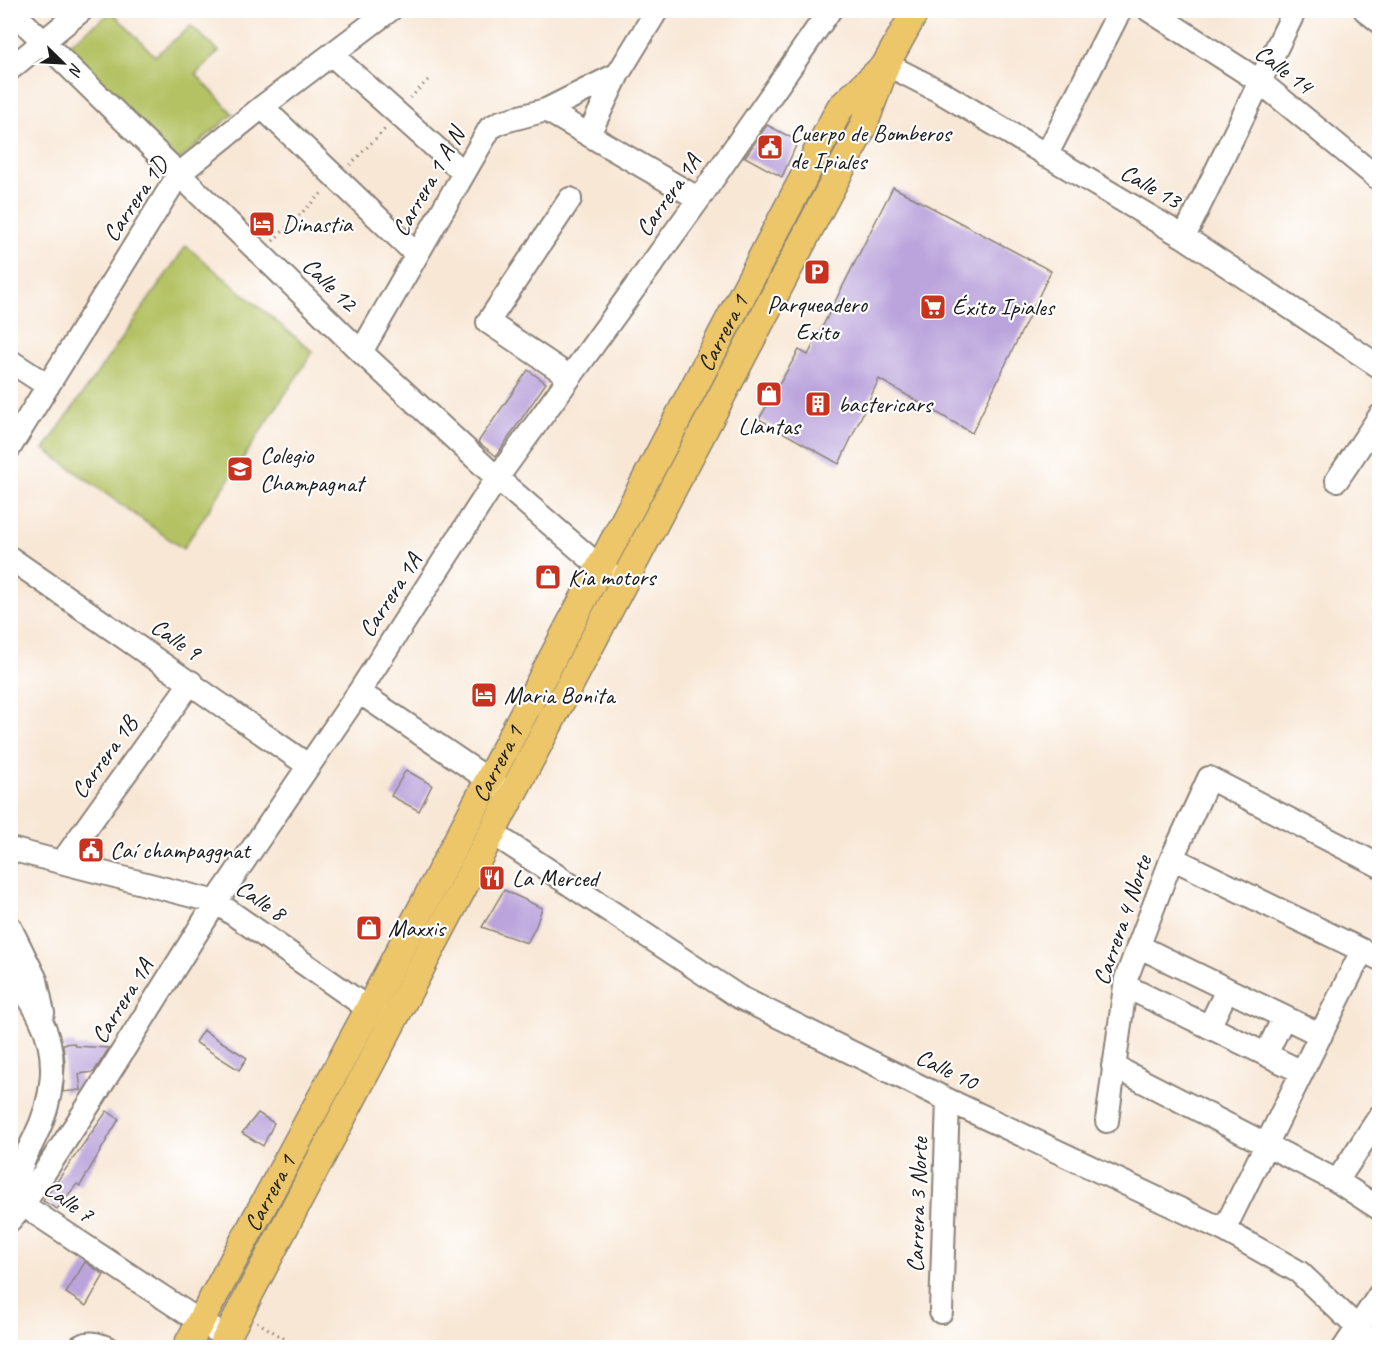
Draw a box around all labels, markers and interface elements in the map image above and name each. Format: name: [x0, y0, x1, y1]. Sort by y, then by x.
north arrow: [33, 33, 93, 93]
street label: Calle 14: [1249, 37, 1321, 102]
text: N: [63, 60, 87, 80]
place label: Cuerpo de Bomberos de Ipiales: [790, 118, 954, 176]
street label: Carrera 1 A N: [385, 119, 473, 241]
public building icon: Cuerpo de Bomberos de Ipiales: [755, 132, 785, 162]
street label: Carrera 1A: [629, 147, 708, 242]
street label: Carrera 1D: [96, 149, 175, 247]
street label: Calle 13: [1115, 157, 1189, 216]
hotel icon: Dinastia: [247, 209, 277, 239]
place label: Dinastia: [282, 209, 354, 239]
street label: Calle 12: [296, 251, 365, 319]
parking icon: Parqueadero Exito: [802, 257, 832, 287]
street label: Carrera 1: [690, 289, 755, 376]
place label: Parqueadero Exito: [767, 289, 868, 347]
supermarket icon: Éxito Ipiales: [918, 292, 948, 322]
place label: Éxito Ipiales: [952, 292, 1056, 322]
shop icon: Llantas: [754, 379, 784, 409]
building icon: bactericars: [803, 389, 833, 419]
place label: bactericars: [838, 389, 935, 419]
place label: Llantas: [738, 411, 803, 441]
place label: Colegio Champagnat: [260, 440, 366, 498]
school or university icon: Colegio Champagnat: [225, 454, 255, 484]
street label: Carrera 1A: [352, 547, 429, 643]
shop icon: Kia motors: [533, 562, 563, 592]
place label: Kia motors: [568, 562, 658, 592]
street label: Calle 9: [145, 611, 209, 668]
hotel icon: Maria Bonita: [469, 680, 499, 710]
place label: Maria Bonita: [504, 680, 617, 710]
street label: Carrera 1B: [64, 709, 145, 804]
street label: Carrera 1: [465, 719, 530, 807]
public building icon: Caí champaggnat: [76, 835, 106, 865]
place label: Caí champaggnat: [110, 835, 252, 865]
street label: Carrera 4 Norte: [1086, 849, 1159, 989]
restaurant icon: La Merced: [477, 863, 507, 893]
place label: La Merced: [512, 863, 601, 893]
street label: Calle 8: [230, 872, 294, 929]
shop icon: Maxxis: [354, 913, 384, 943]
place label: Maxxis: [388, 913, 447, 943]
street label: Carrera 1A: [84, 952, 160, 1049]
street label: Calle 10: [911, 1041, 985, 1098]
street label: Carrera 3 Norte: [900, 1135, 934, 1273]
street label: Carrera 1: [237, 1149, 303, 1236]
street label: Calle 7: [38, 1173, 101, 1230]

